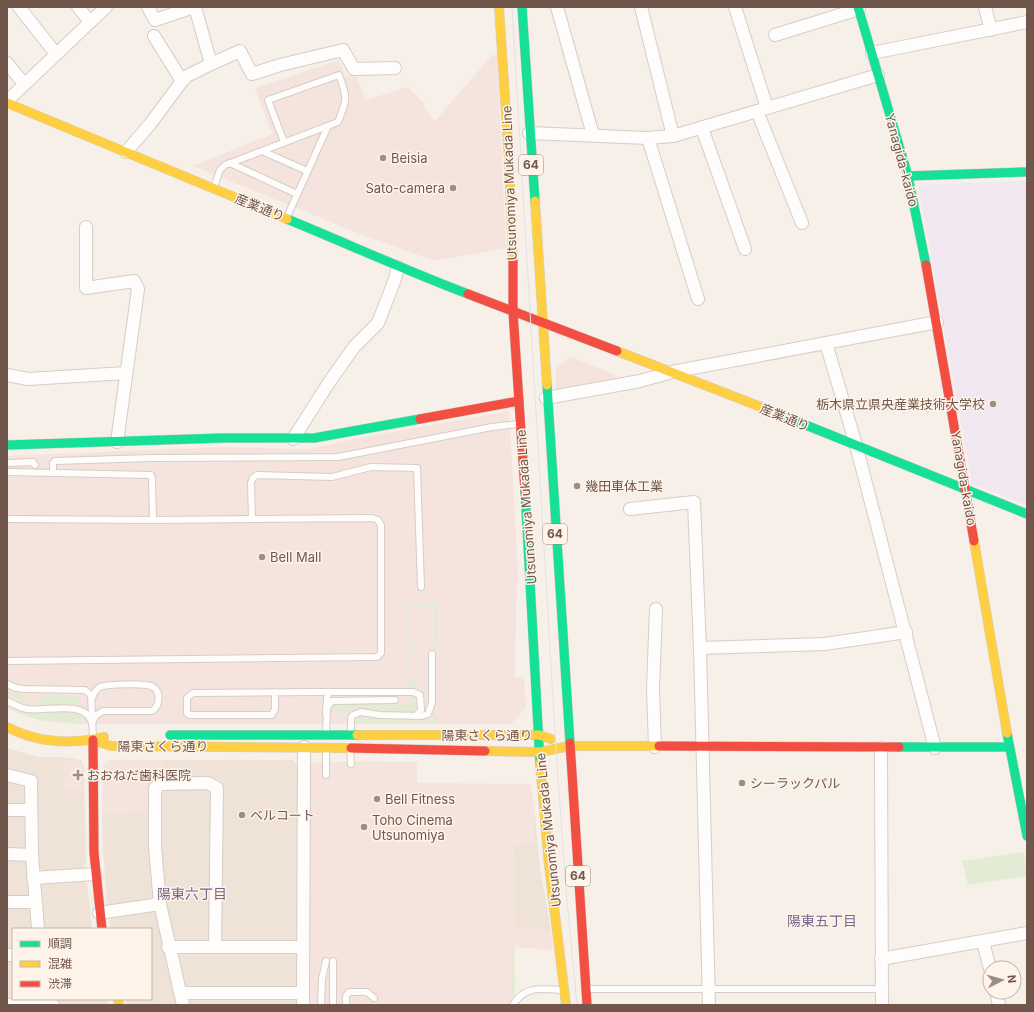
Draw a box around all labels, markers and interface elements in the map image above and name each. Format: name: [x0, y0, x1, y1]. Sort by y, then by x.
street label: Utsunomiya Mukada Line: [498, 105, 520, 261]
street label: Yanagida-kaido: [882, 112, 922, 209]
place label: Beisia: [391, 150, 428, 166]
marker: Beisia: [378, 153, 388, 163]
road number: 64: [519, 155, 543, 175]
place label: Sato-camera: [365, 180, 445, 196]
marker: Sato-camera: [448, 183, 458, 193]
street label: 産業通り: [233, 190, 287, 224]
place label: 栃木県立県央産業技術大学校: [816, 396, 985, 412]
marker: 栃木県立県央産業技術大学校: [988, 399, 998, 409]
street label: 産業通り: [758, 400, 812, 434]
street label: Utsunomiya Mukada Line: [513, 429, 539, 585]
street label: Yanagida-kaido: [948, 429, 980, 527]
place label: 幾田車体工業: [585, 478, 663, 494]
marker: 幾田車体工業: [572, 481, 582, 491]
road number: 64: [543, 524, 567, 544]
place label: Bell Mall: [270, 549, 321, 565]
marker: Bell Mall: [257, 552, 267, 562]
street label: 陽東さくら通り: [441, 727, 533, 743]
street label: 陽東さくら通り: [117, 738, 209, 754]
street label: Utsunomiya Mukada Line: [532, 752, 564, 908]
place label: おおねだ歯科医院: [87, 767, 191, 783]
marker: おおねだ歯科医院: [72, 769, 84, 781]
place label: シーラックパル: [750, 775, 840, 791]
marker: シーラックパル: [737, 778, 747, 788]
place label: Bell Fitness: [385, 791, 455, 807]
marker: Bell Fitness: [372, 794, 382, 804]
place label: ベルコート: [250, 807, 315, 823]
marker: ベルコート: [237, 810, 247, 820]
place label: Toho Cinema Utsunomiya: [372, 812, 453, 843]
marker: Toho Cinema Utsunomiya: [359, 822, 369, 832]
road number: 64: [566, 866, 590, 886]
district label: 陽東六丁目: [157, 885, 227, 902]
district label: 陽東五丁目: [787, 912, 857, 929]
legend: [12, 928, 152, 1000]
text: 順調: [48, 936, 72, 951]
text: 混雑: [48, 956, 72, 971]
north arrow: [982, 960, 1022, 1000]
text: N: [1005, 974, 1019, 984]
text: 渋滞: [48, 976, 72, 991]

